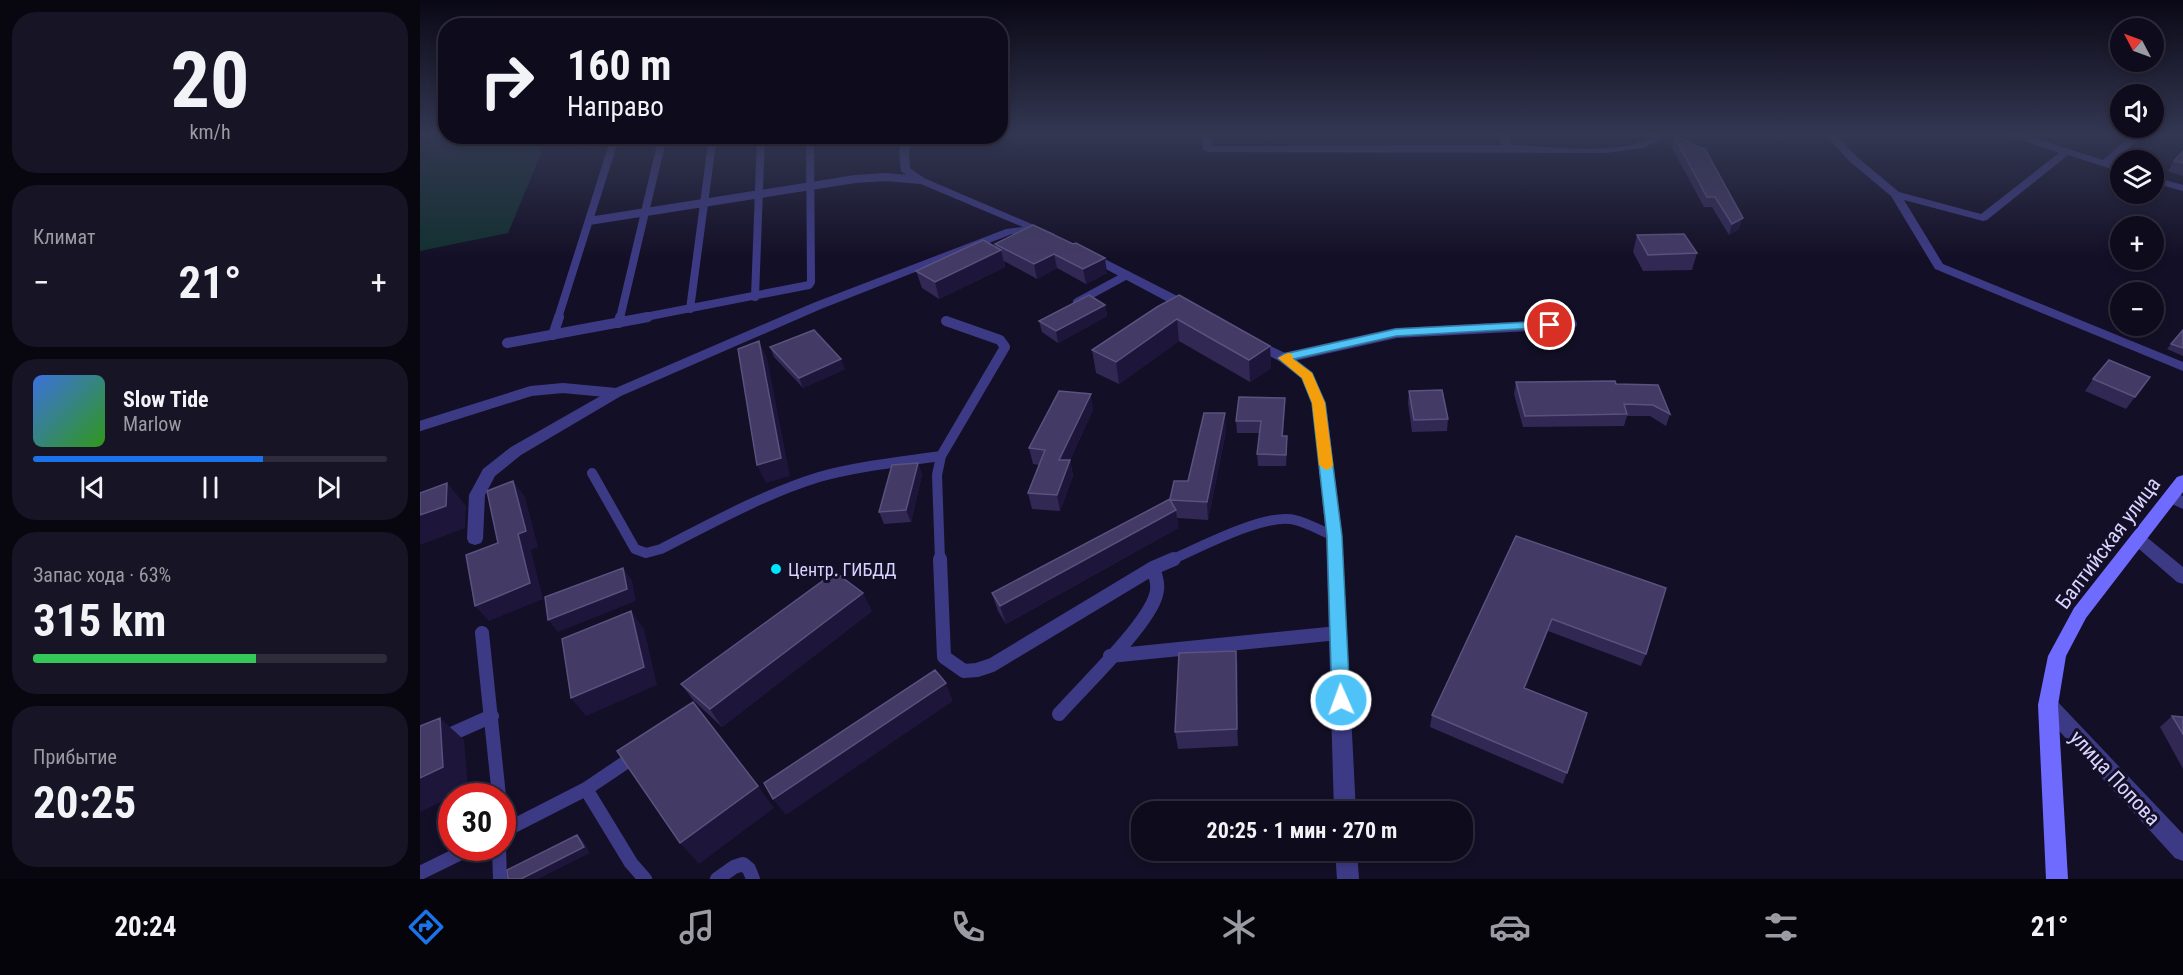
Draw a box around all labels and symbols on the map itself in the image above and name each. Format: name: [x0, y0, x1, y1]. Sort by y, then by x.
north arrow: [2110, 18, 2164, 72]
pin: [1524, 299, 1575, 350]
street label: Балтийская улица: [2051, 473, 2165, 613]
place label: Центр. ГИБДД: [788, 559, 896, 580]
marker: Центр. ГИБДД: [769, 562, 783, 576]
position arrow: [1309, 668, 1373, 732]
street label: улица Попова: [2065, 726, 2165, 830]
speed limit sign: 30: [438, 783, 516, 861]

